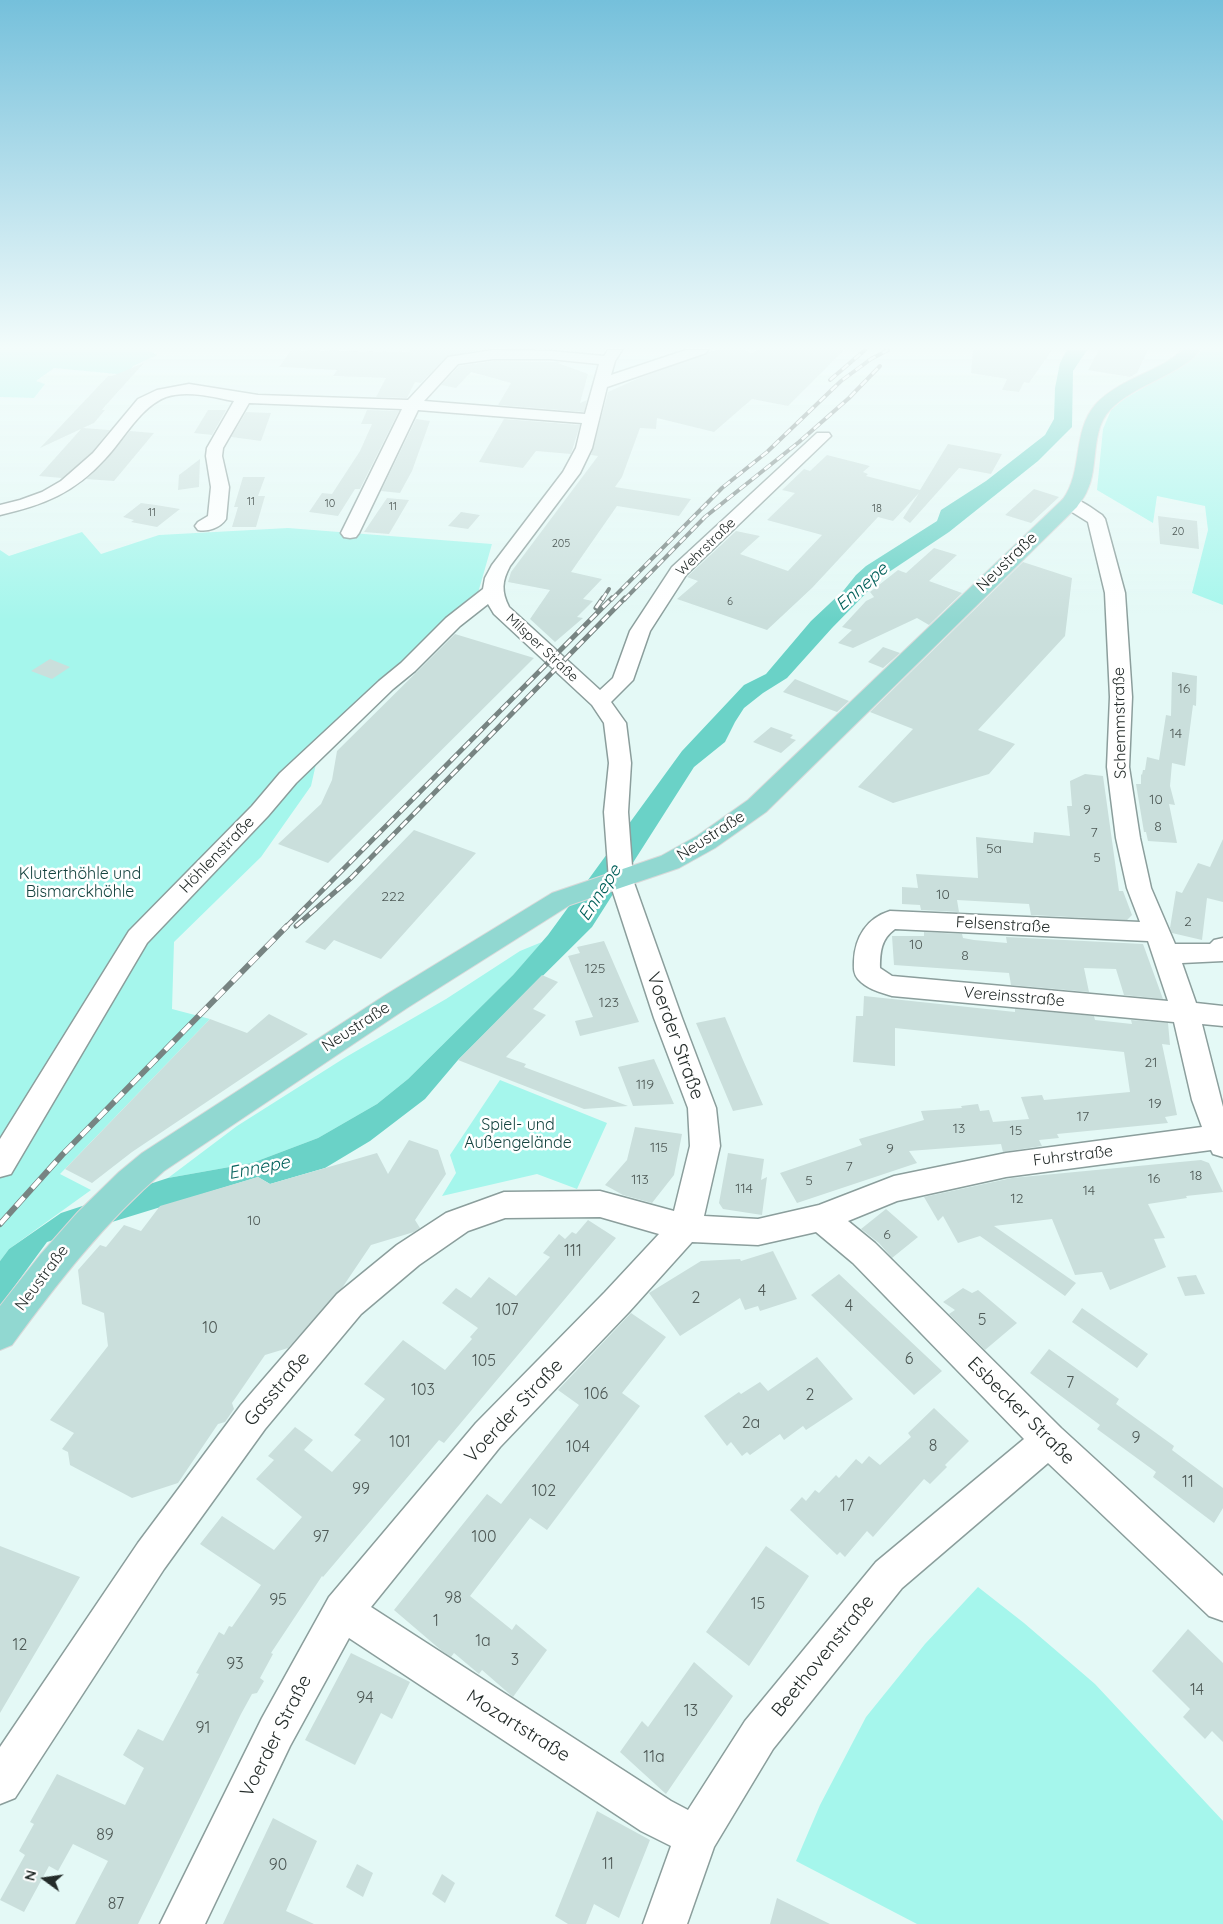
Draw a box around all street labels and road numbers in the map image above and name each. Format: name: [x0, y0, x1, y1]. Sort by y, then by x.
street label: Wehrstraße: [673, 515, 739, 579]
street label: Neustraße: [973, 528, 1041, 596]
street label: Milsper Straße: [502, 610, 582, 686]
street label: Schemmstraße: [1109, 667, 1131, 779]
street label: Neustraße: [673, 807, 749, 865]
street label: Höhlenstraße: [176, 813, 258, 897]
street label: Felsenstraße: [955, 913, 1051, 937]
street label: Voerder Straße: [641, 969, 709, 1103]
street label: Vereinsstraße: [963, 983, 1065, 1011]
street label: Neustraße: [318, 998, 394, 1056]
street label: Fuhrstraße: [1032, 1142, 1114, 1170]
street label: Neustraße: [11, 1241, 73, 1315]
street label: Gasstraße: [239, 1347, 315, 1431]
street label: Esbecker Straße: [962, 1352, 1080, 1470]
street label: Voerder Straße: [460, 1354, 568, 1468]
street label: Beethovenstraße: [767, 1590, 879, 1722]
street label: Voerder Straße: [235, 1671, 317, 1801]
street label: Mozartstraße: [462, 1685, 574, 1767]

